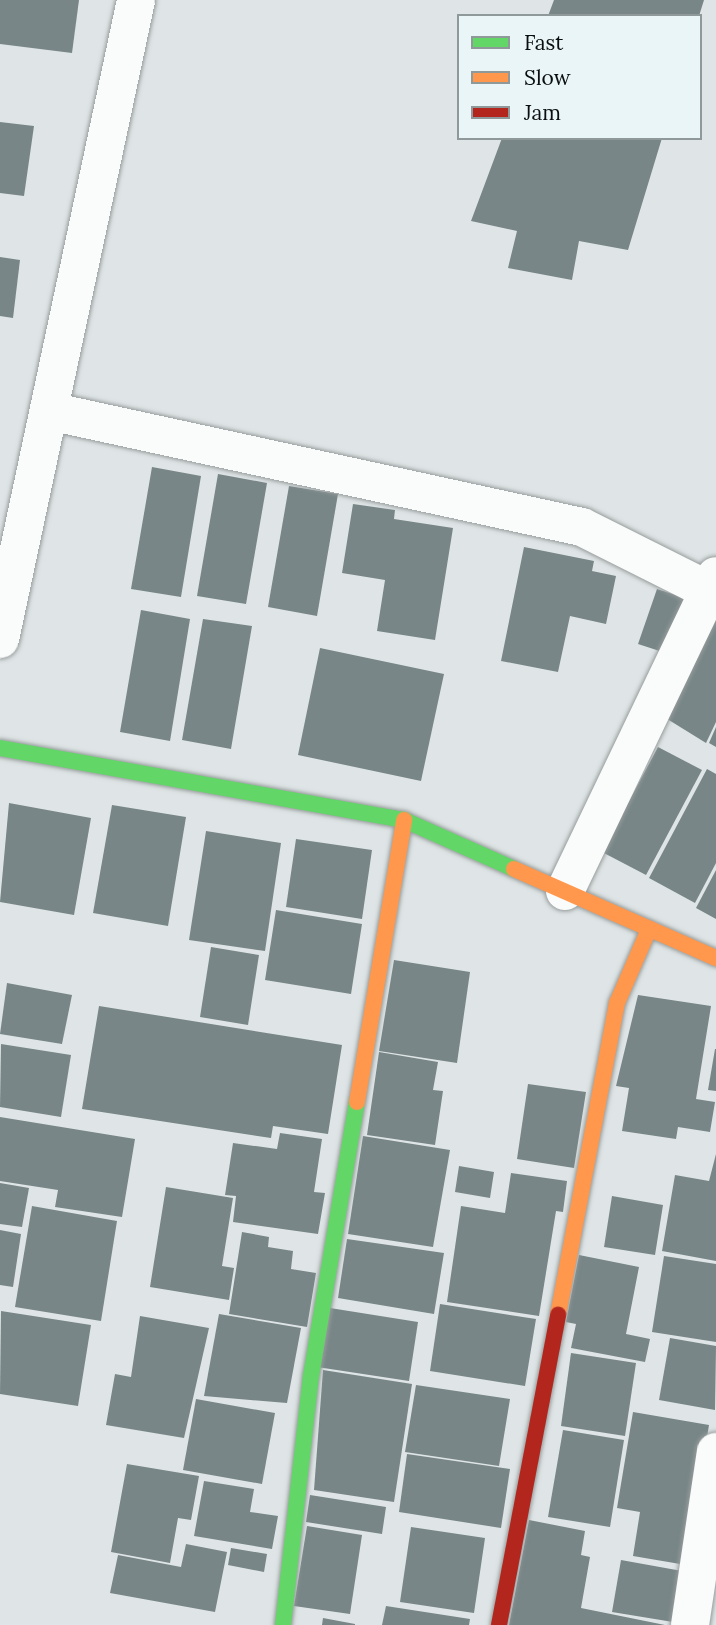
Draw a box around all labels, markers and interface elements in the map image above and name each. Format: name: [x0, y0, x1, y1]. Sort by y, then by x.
legend: [457, 14, 702, 140]
text: Fast: [524, 29, 563, 56]
text: Slow: [524, 64, 571, 91]
text: Jam: [524, 99, 561, 126]

